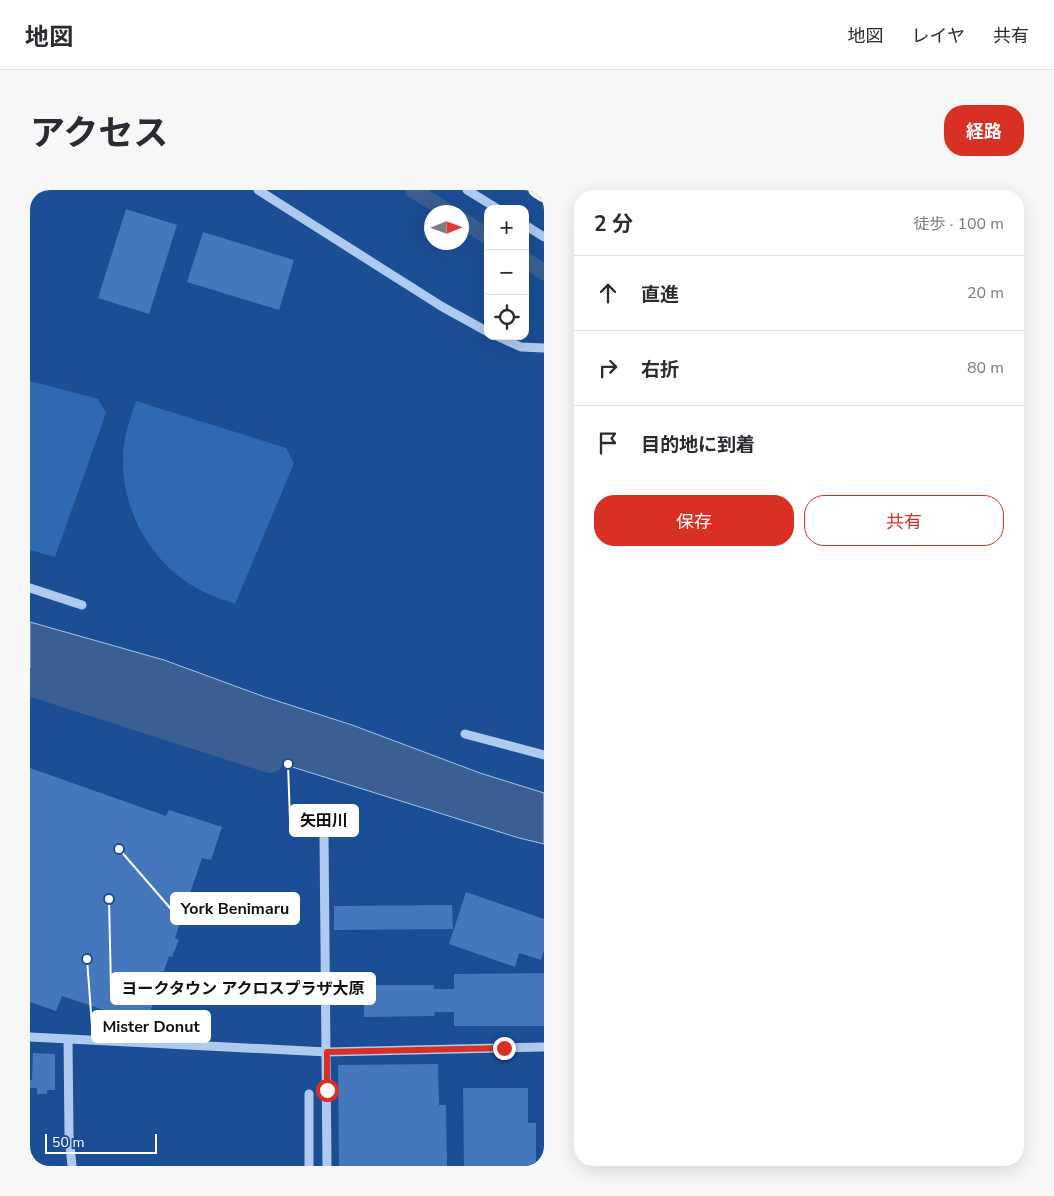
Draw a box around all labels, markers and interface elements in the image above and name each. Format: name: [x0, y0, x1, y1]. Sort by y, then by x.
text: 地図: [25, 21, 73, 53]
text: 地図: [848, 24, 884, 48]
text: レイヤ: [912, 24, 965, 48]
text: 共有: [993, 24, 1029, 48]
button: 経路: [944, 105, 1024, 156]
text: アクセス: [30, 110, 168, 157]
north arrow: [424, 205, 469, 250]
map controls: [484, 205, 529, 340]
button: +: [484, 205, 529, 250]
text: 2 分: [594, 210, 633, 238]
text: 徒歩 · 100 m: [914, 213, 1004, 235]
button: −: [484, 250, 529, 295]
icon: ahead: [594, 279, 622, 307]
text: 直進: [641, 282, 679, 308]
text: 20 m: [967, 282, 1004, 304]
button: locate: [484, 295, 529, 340]
icon: right: [594, 354, 622, 382]
text: 右折: [641, 357, 679, 383]
text: 80 m: [967, 357, 1004, 379]
icon: arrive: [594, 429, 622, 457]
text: 目的地に到着: [641, 432, 755, 458]
button: 保存: [594, 495, 794, 546]
button: 共有: [804, 495, 1004, 546]
callout: 矢田川: [290, 805, 358, 836]
text: 矢田川: [300, 810, 348, 832]
callout: York Benimaru: [171, 893, 299, 924]
text: York Benimaru: [180, 898, 289, 920]
callout: ヨークタウン アクロスプラザ大原: [111, 973, 375, 1004]
text: ヨークタウン アクロスプラザ大原: [122, 978, 364, 1000]
callout: Mister Donut: [92, 1011, 210, 1042]
text: Mister Donut: [102, 1016, 200, 1038]
route end: [493, 1037, 516, 1060]
route start: [316, 1079, 339, 1102]
scale bar: [45, 1131, 158, 1154]
text: 50 m: [52, 1133, 84, 1152]

